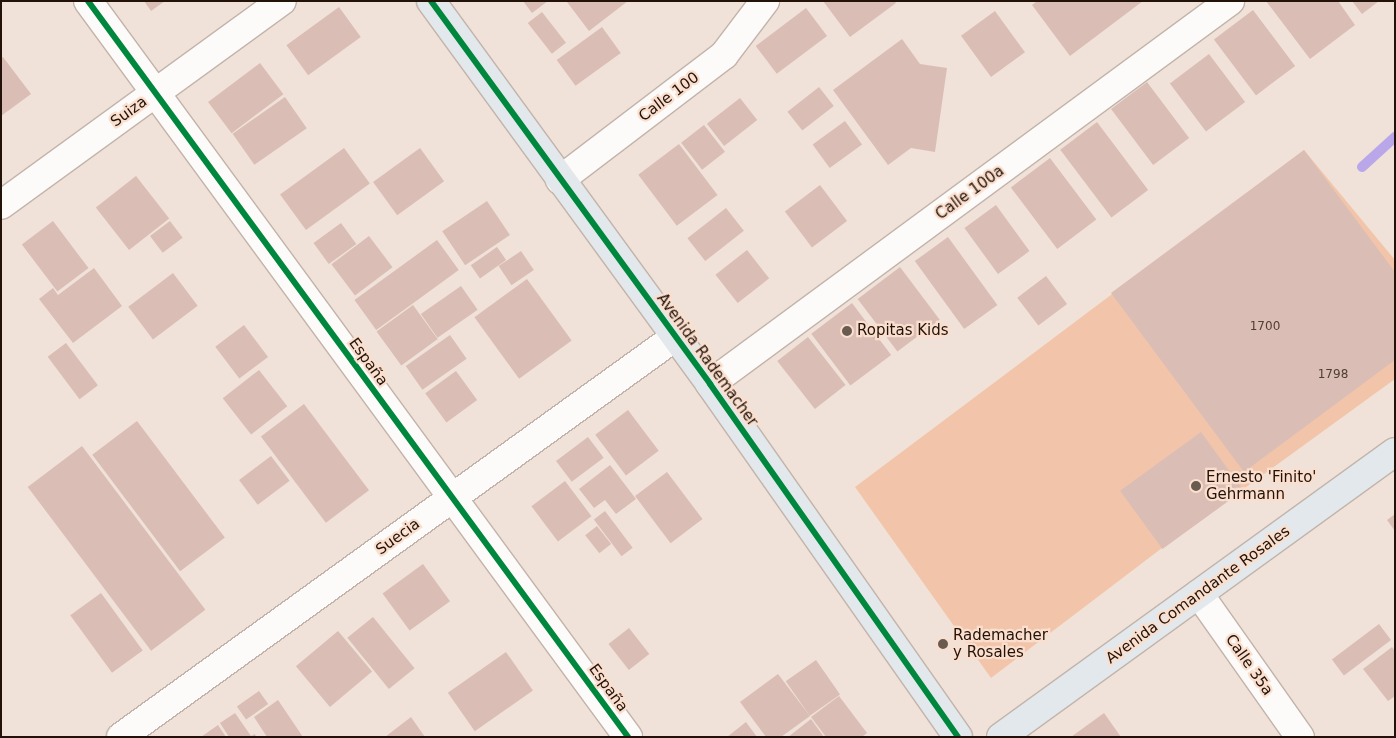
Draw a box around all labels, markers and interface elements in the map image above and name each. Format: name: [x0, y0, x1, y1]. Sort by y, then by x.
street label: Calle 100: [635, 69, 703, 125]
street label: Suiza: [107, 93, 151, 131]
street label: Calle 100a: [932, 162, 1008, 224]
street label: Avenida Rademacher: [653, 290, 761, 430]
house number: 1700: [1250, 320, 1280, 334]
place label: Ropitas Kids: [857, 322, 949, 340]
marker: Ropitas Kids: [841, 325, 853, 337]
street label: España: [345, 335, 391, 389]
house number: 1798: [1318, 368, 1348, 382]
place label: Ernesto 'Finito' Gehrmann: [1206, 468, 1316, 503]
marker: Ernesto 'Finito' Gehrmann: [1190, 480, 1202, 492]
street label: Suecia: [373, 515, 423, 559]
street label: Avenida Comandante Rosales: [1103, 522, 1293, 668]
place label: Rademacher y Rosales: [953, 626, 1048, 661]
street label: Calle 35a: [1221, 631, 1277, 699]
marker: Rademacher y Rosales: [937, 638, 949, 650]
street label: España: [585, 661, 631, 715]

